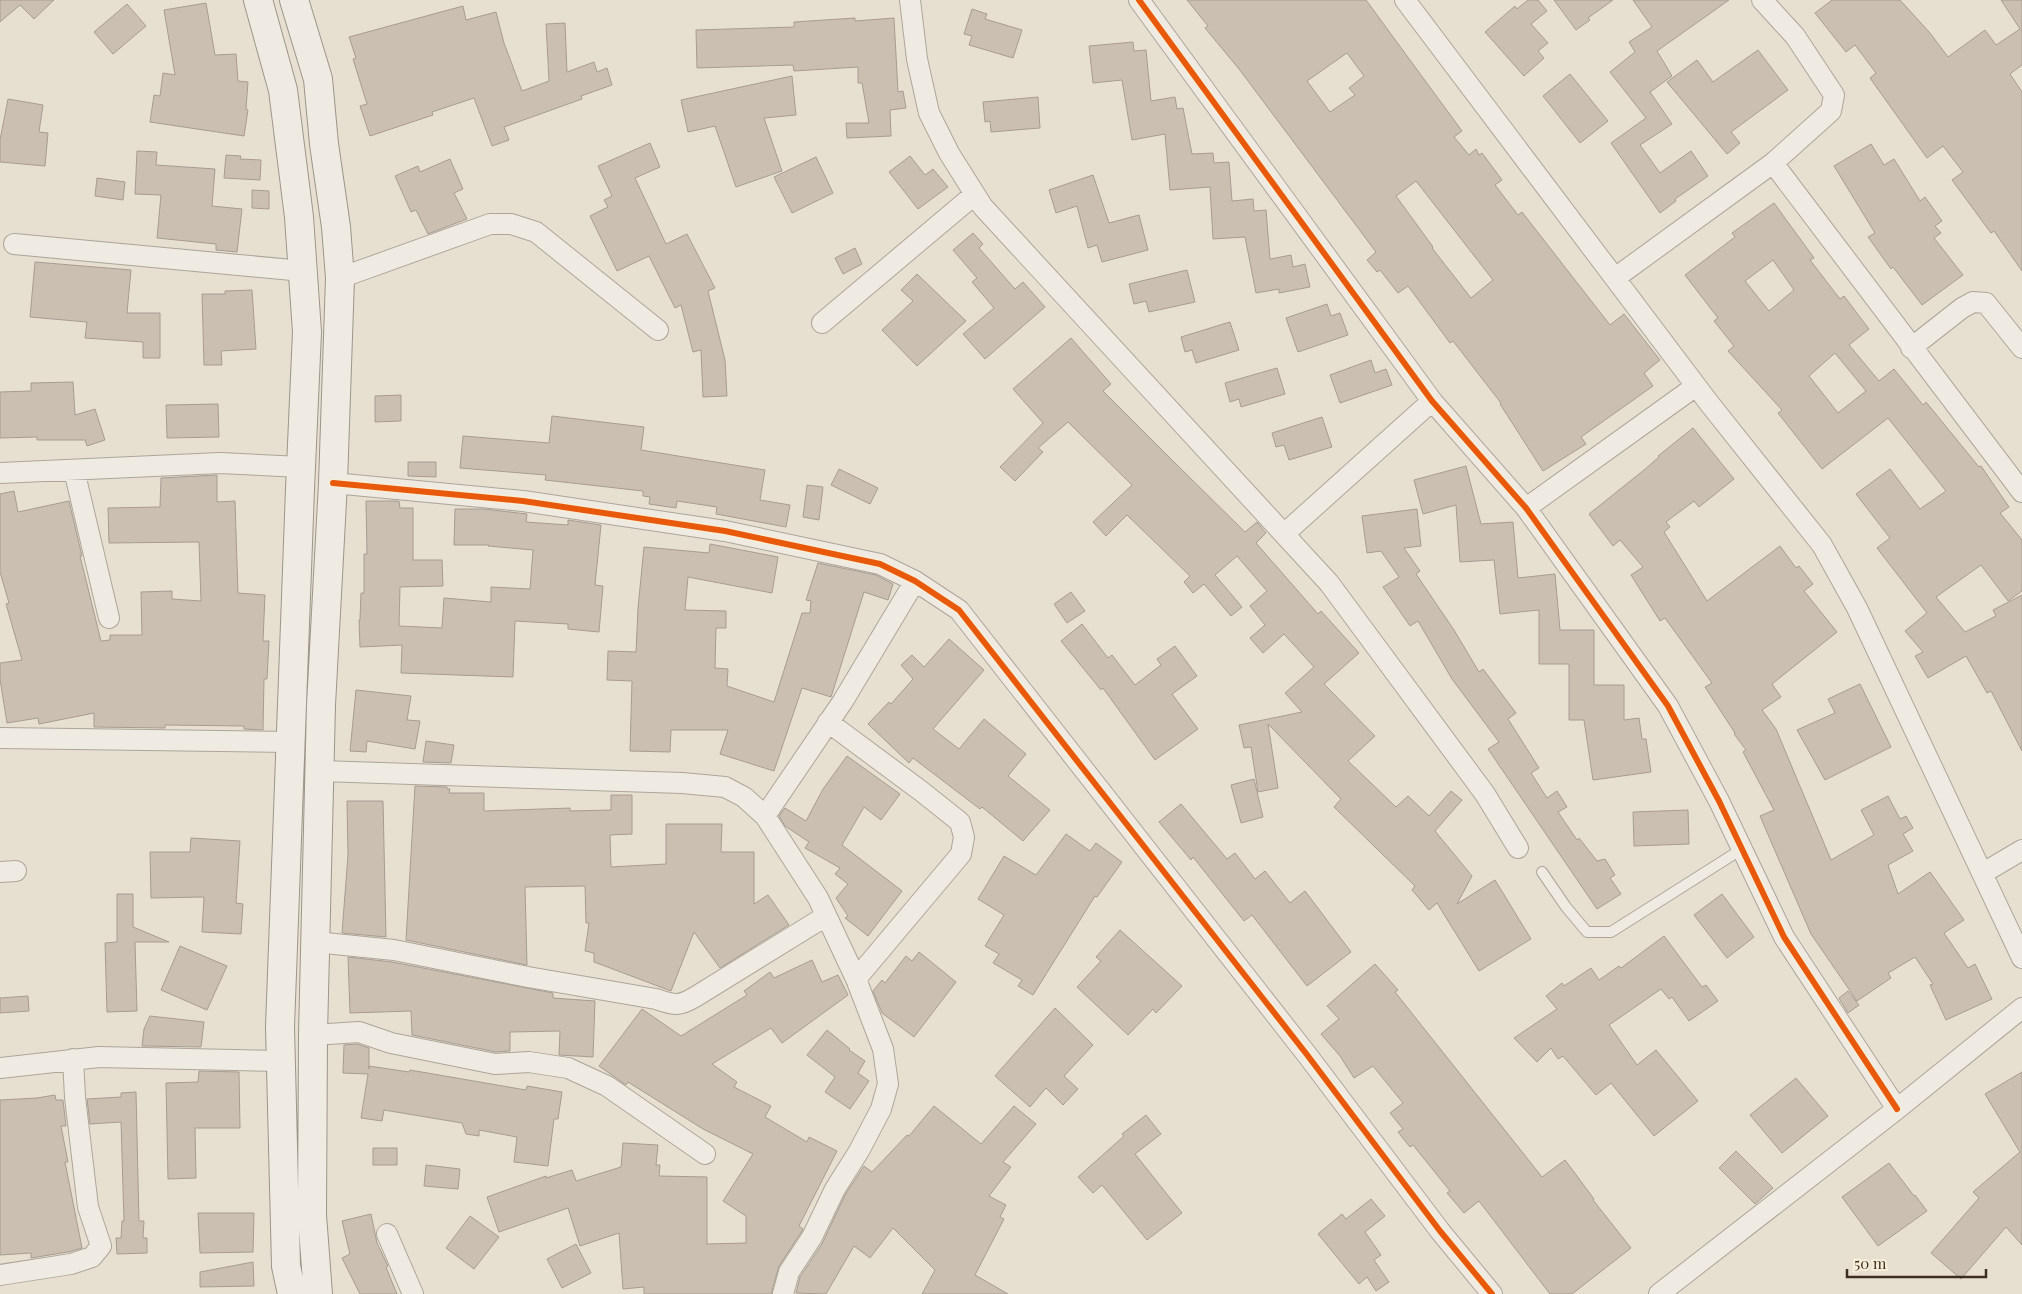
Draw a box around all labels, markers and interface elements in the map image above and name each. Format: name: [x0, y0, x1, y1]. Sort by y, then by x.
scale bar: [1847, 1246, 1986, 1278]
text: 50 m: [1854, 1253, 1887, 1273]

